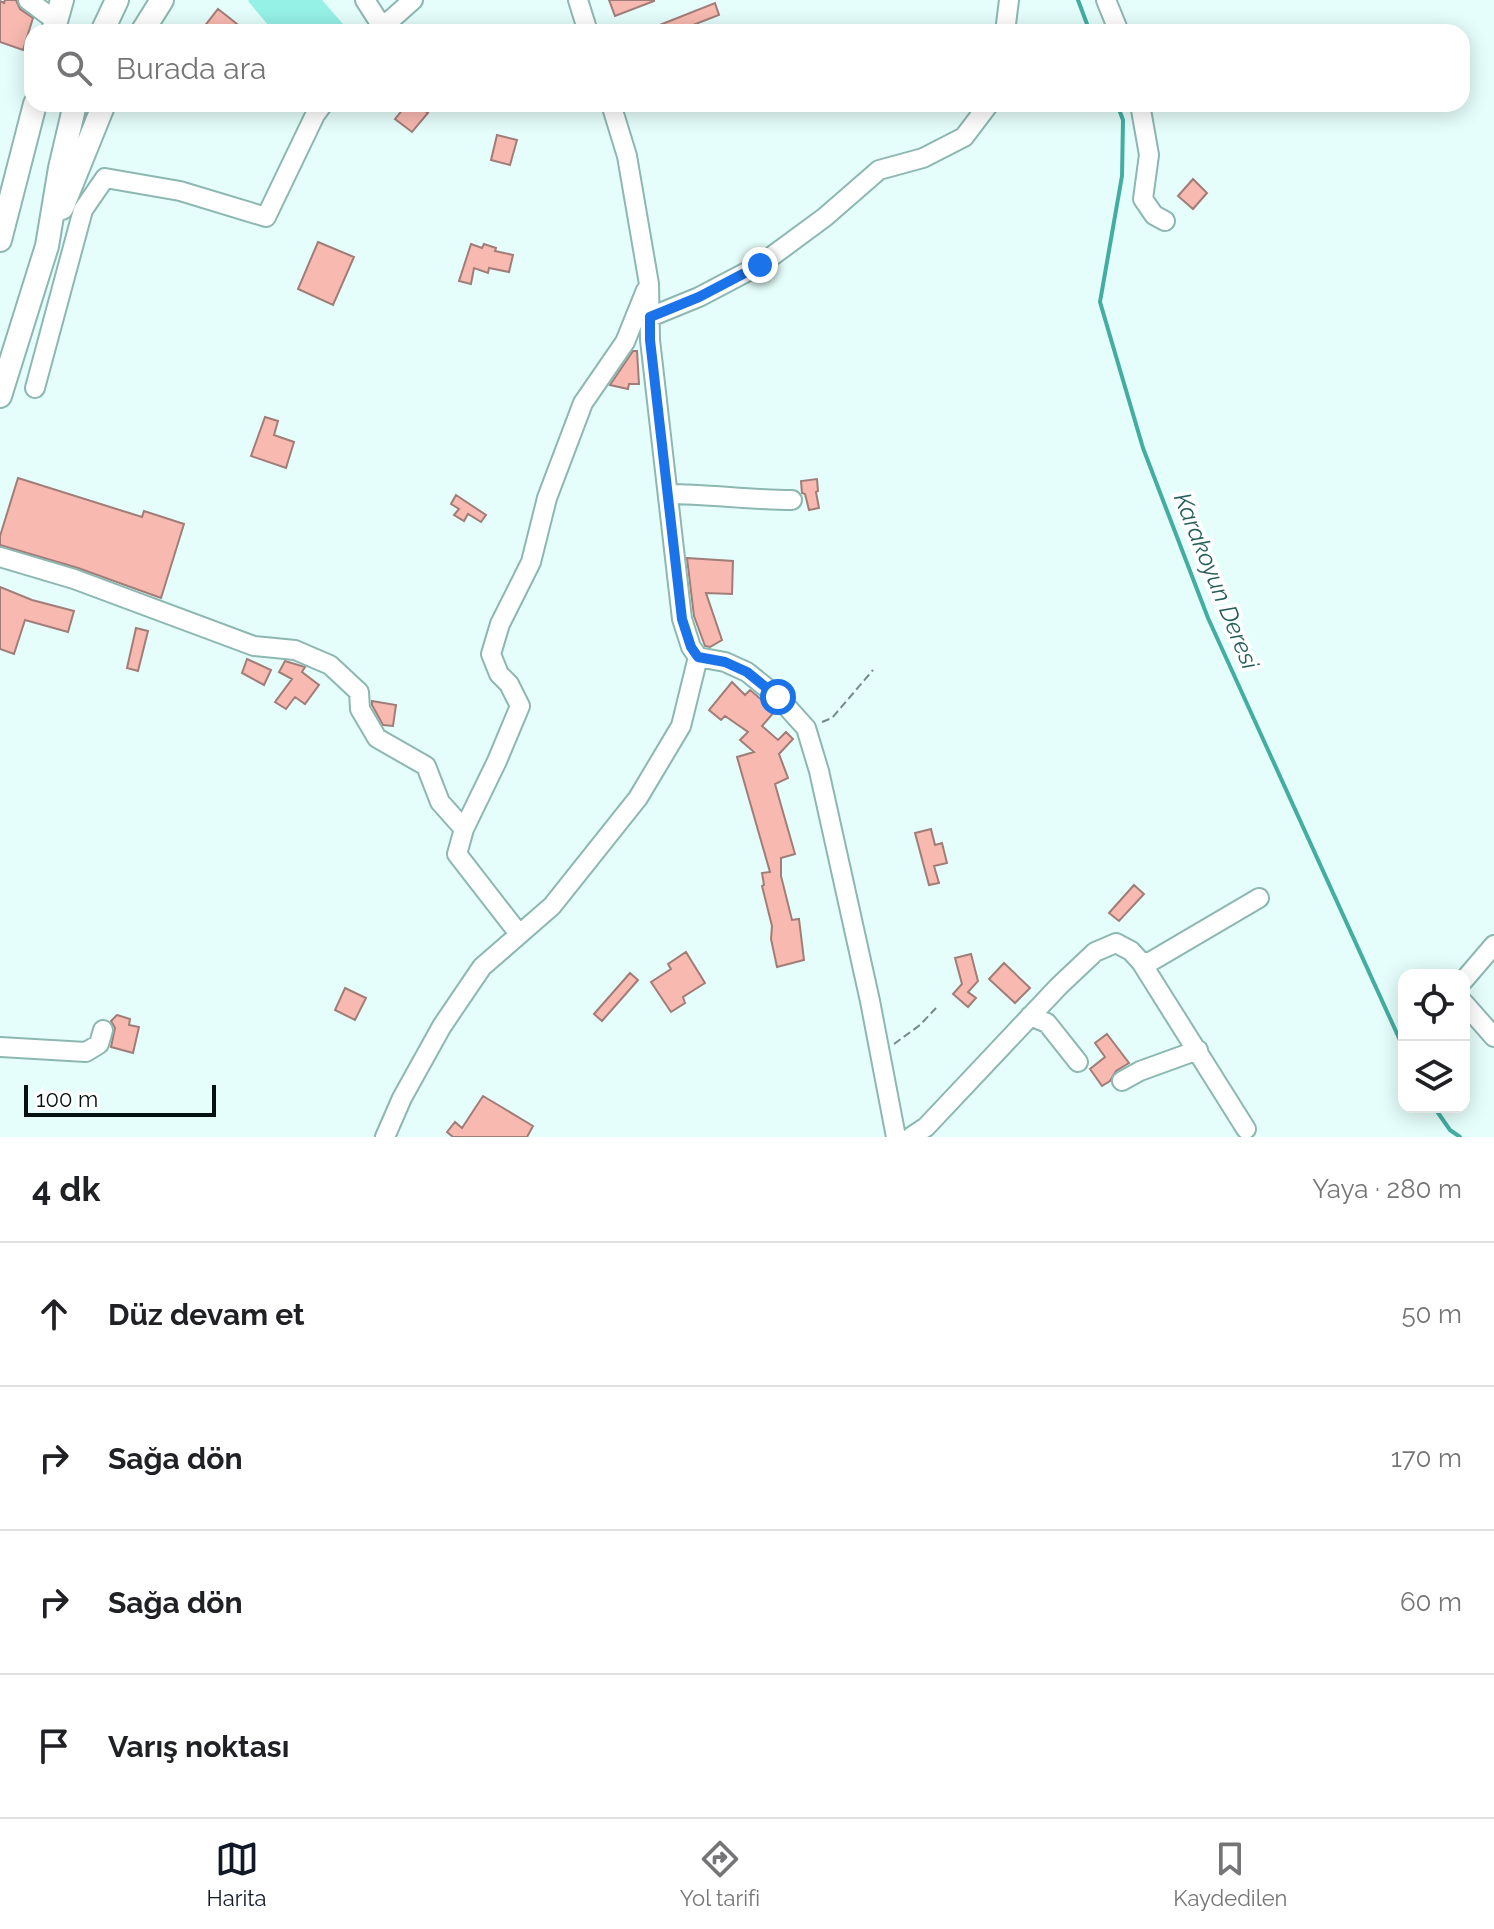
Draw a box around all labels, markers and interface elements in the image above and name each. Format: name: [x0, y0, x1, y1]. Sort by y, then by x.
search box: [24, 24, 1470, 112]
icon: search: [52, 46, 96, 90]
text: Burada ara: [116, 51, 266, 86]
route end: [742, 247, 778, 283]
water label: Karakoyun Deresi: [1168, 488, 1265, 674]
route start: [760, 679, 796, 715]
map controls: [1398, 969, 1470, 1113]
button: locate: [1398, 969, 1470, 1041]
button: layers: [1398, 1041, 1470, 1113]
scale bar: [24, 1081, 216, 1117]
text: 100 m: [36, 1086, 98, 1112]
text: 4 dk: [32, 1169, 100, 1209]
text: Yaya · 280 m: [1312, 1174, 1462, 1204]
icon: ahead: [32, 1292, 76, 1336]
text: Düz devam et: [108, 1297, 305, 1332]
text: 50 m: [1401, 1299, 1462, 1329]
icon: right: [32, 1436, 76, 1480]
text: Sağa dön: [108, 1441, 243, 1476]
text: 170 m: [1391, 1443, 1462, 1473]
icon: right: [32, 1580, 76, 1624]
text: Sağa dön: [108, 1585, 243, 1620]
text: 60 m: [1400, 1587, 1462, 1617]
icon: arrive: [32, 1724, 76, 1768]
text: Varış noktası: [108, 1729, 289, 1764]
tab: Harita: [207, 1837, 267, 1911]
tab: Yol tarifi: [680, 1837, 760, 1911]
tab: Kaydedilen: [1173, 1837, 1287, 1911]

